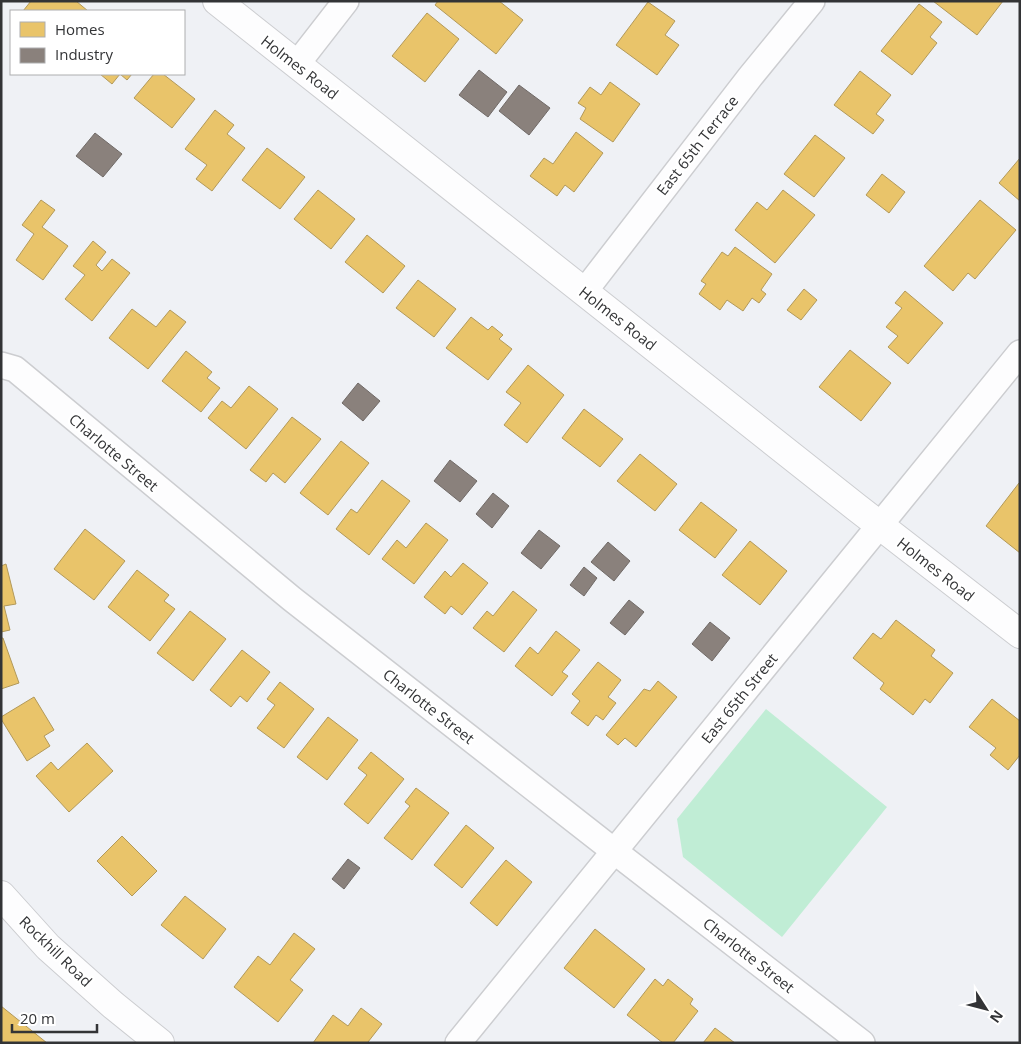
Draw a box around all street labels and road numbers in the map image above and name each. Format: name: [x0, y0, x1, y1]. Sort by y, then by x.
street label: Holmes Road: [257, 30, 343, 104]
street label: East 65th Terrace: [652, 91, 742, 199]
street label: Holmes Road: [575, 281, 661, 355]
street label: Charlotte Street: [65, 409, 163, 495]
street label: Holmes Road: [893, 532, 979, 606]
street label: East 65th Street: [696, 649, 782, 747]
street label: Charlotte Street: [379, 664, 479, 748]
street label: Rockhill Road: [15, 911, 97, 991]
street label: Charlotte Street: [699, 913, 799, 997]

